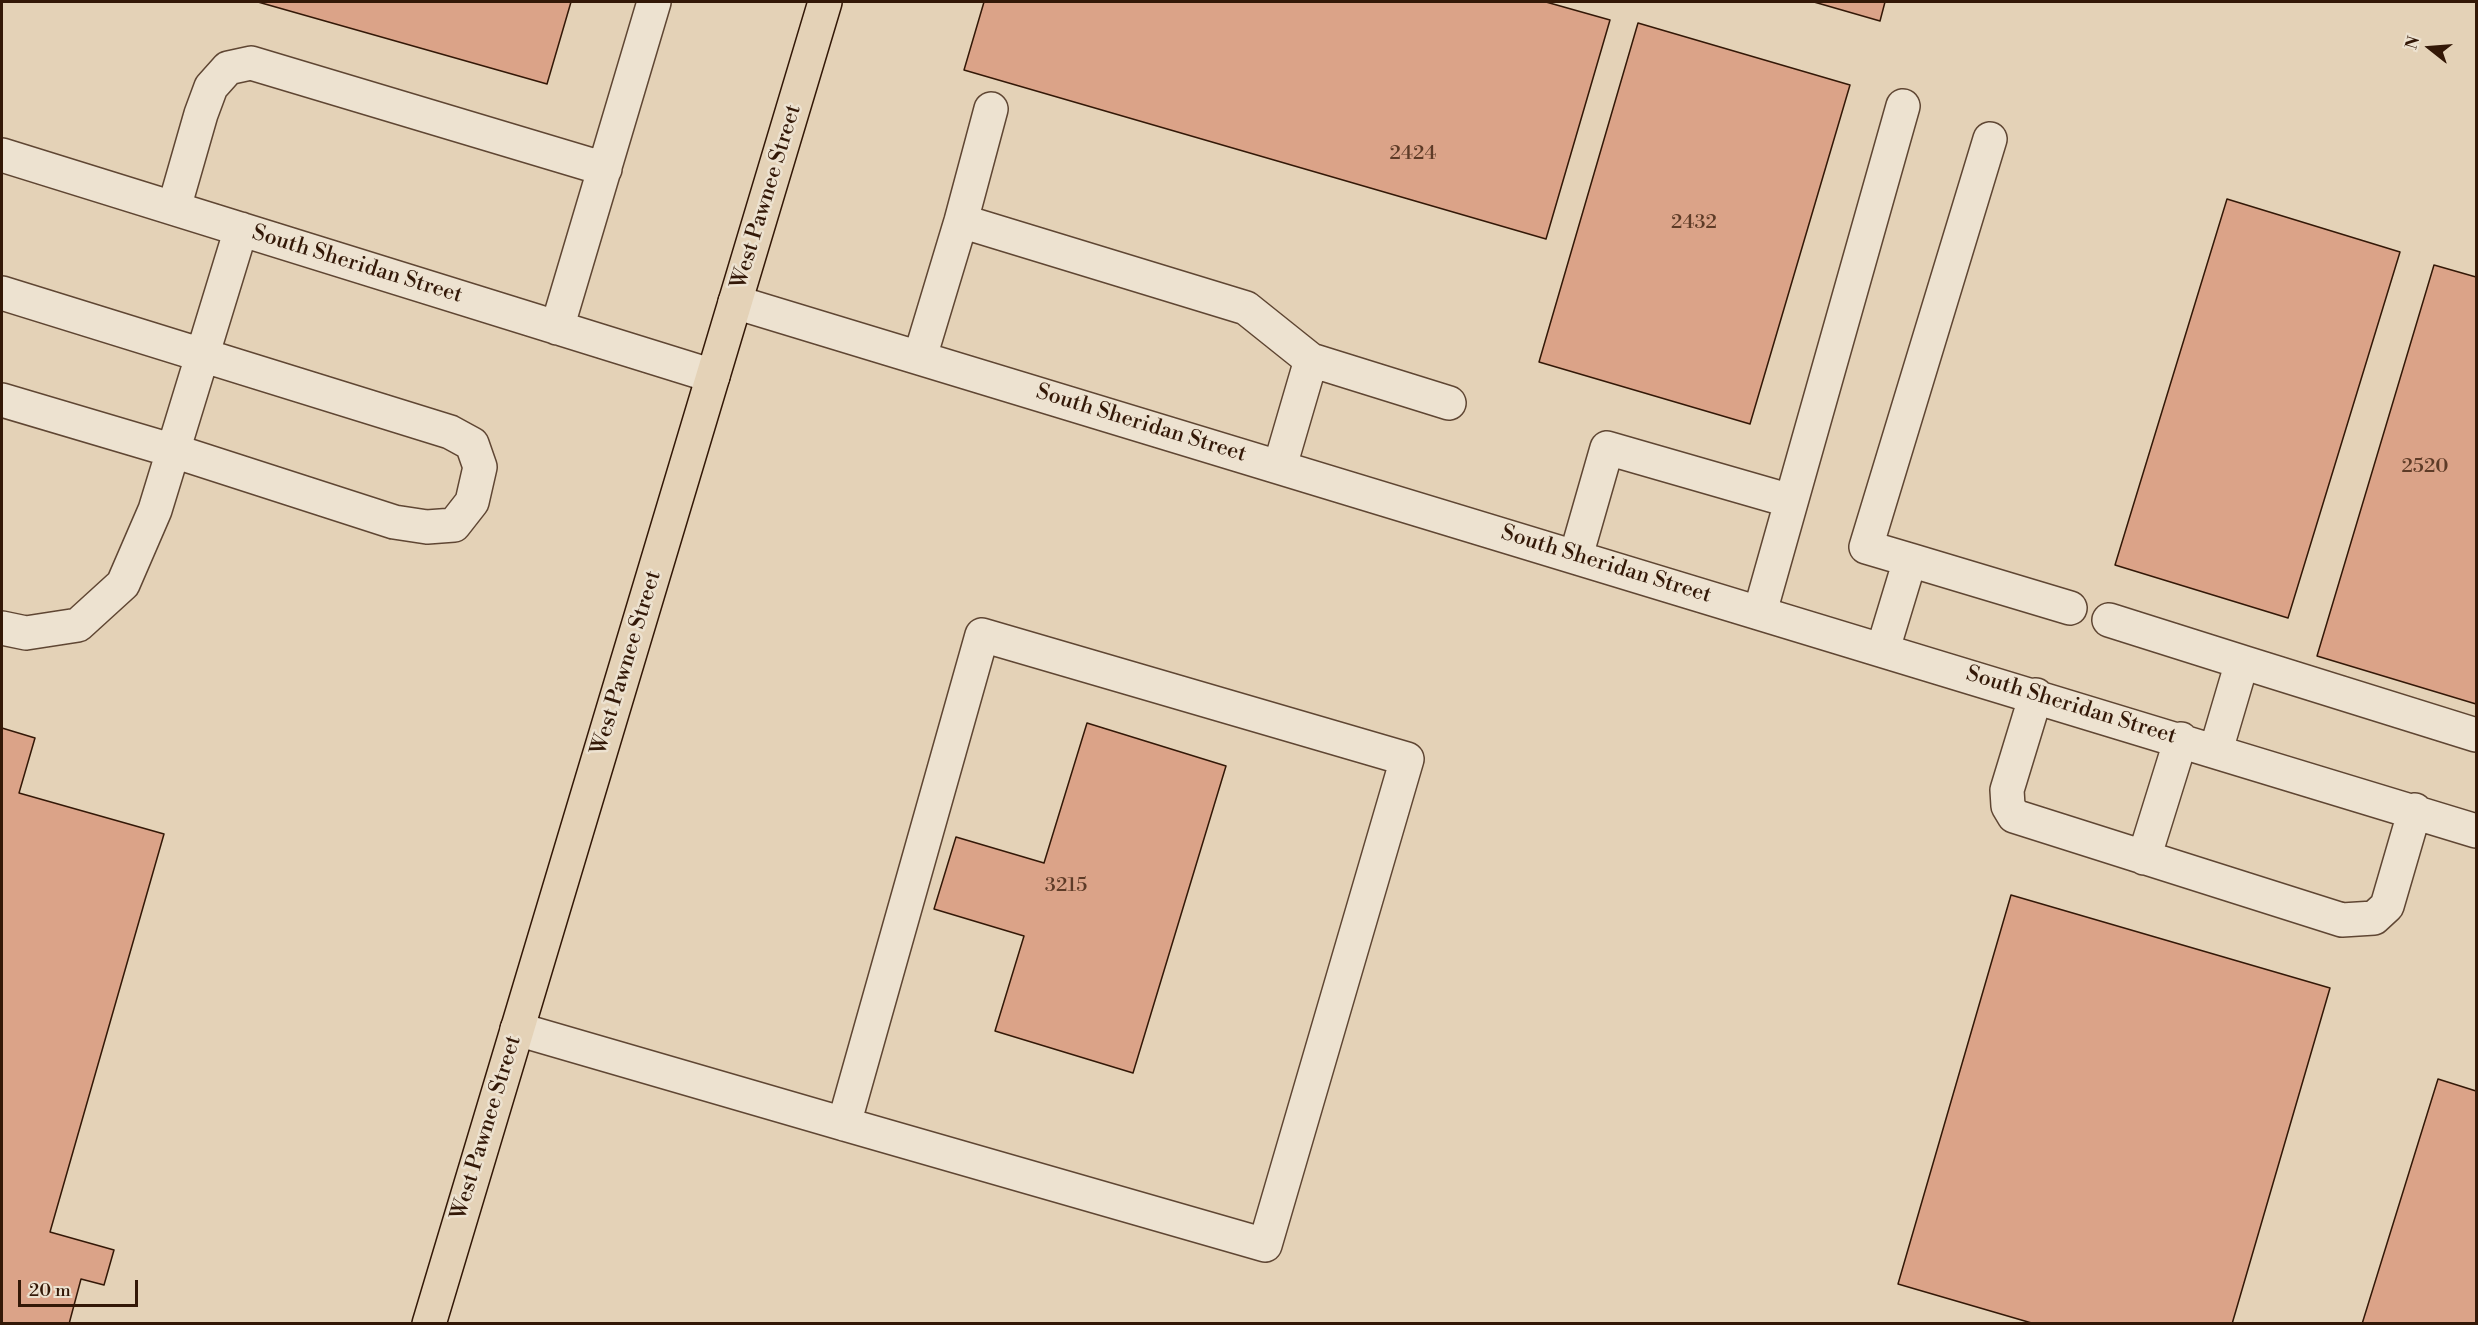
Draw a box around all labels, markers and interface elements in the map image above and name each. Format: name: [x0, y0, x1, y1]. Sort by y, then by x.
north arrow: [2400, 18, 2460, 78]
text: N: [2401, 34, 2424, 52]
street label: West Pawnee Street: [726, 102, 808, 292]
house number: 2424: [1390, 142, 1436, 166]
house number: 2432: [1671, 211, 1717, 235]
street label: South Sheridan Street: [249, 220, 465, 310]
street label: South Sheridan Street: [1033, 379, 1249, 469]
house number: 2520: [2401, 455, 2449, 479]
street label: South Sheridan Street: [1498, 520, 1714, 610]
street label: West Pawnee Street: [586, 568, 668, 758]
street label: South Sheridan Street: [1963, 661, 2179, 751]
house number: 3215: [1045, 874, 1087, 898]
street label: West Pawnee Street: [446, 1033, 528, 1223]
scale bar: [21, 1268, 141, 1306]
text: 20 m: [29, 1279, 71, 1302]

